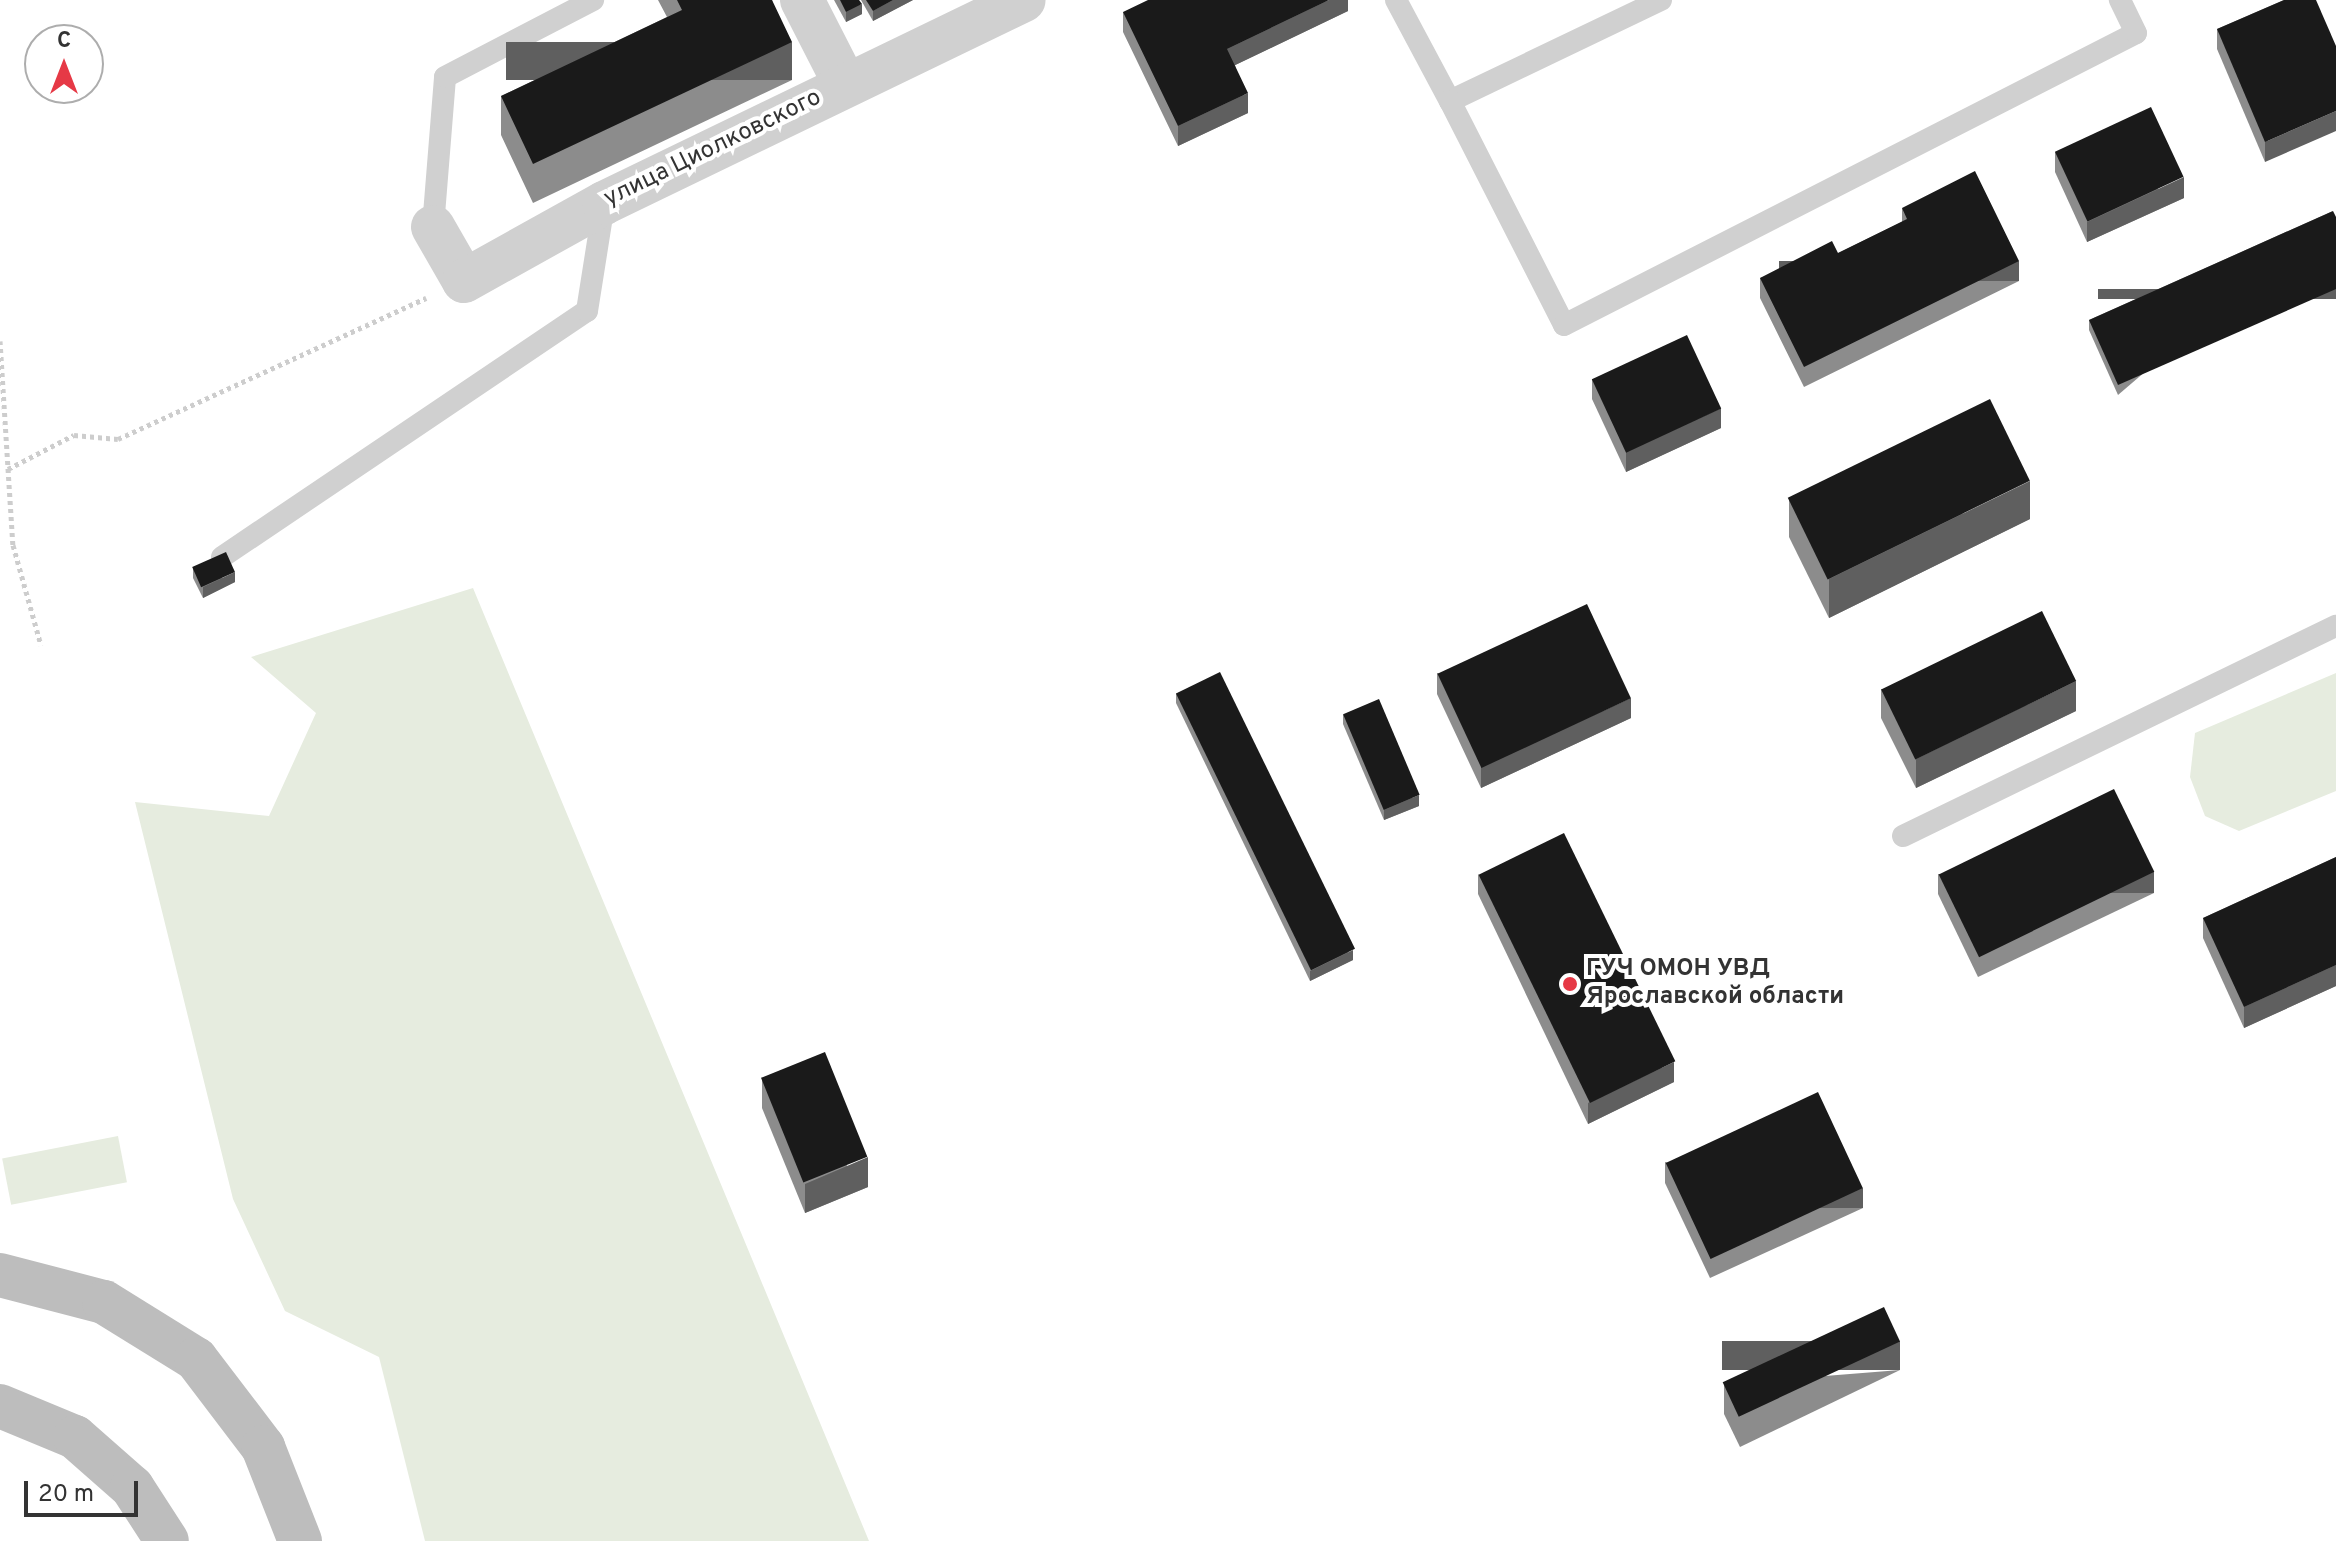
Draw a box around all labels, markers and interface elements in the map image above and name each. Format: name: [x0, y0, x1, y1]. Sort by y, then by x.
north arrow: [24, 24, 104, 104]
text: С: [57, 28, 71, 55]
street label: улица Циолковского: [600, 84, 826, 214]
place label: ГУЧ ОМОН УВД Ярославской области: [1586, 956, 1844, 1012]
marker: ГУЧ ОМОН УВД Ярославской области: [1561, 975, 1579, 993]
scale bar: [28, 1465, 142, 1515]
text: 20 m: [38, 1480, 94, 1510]

